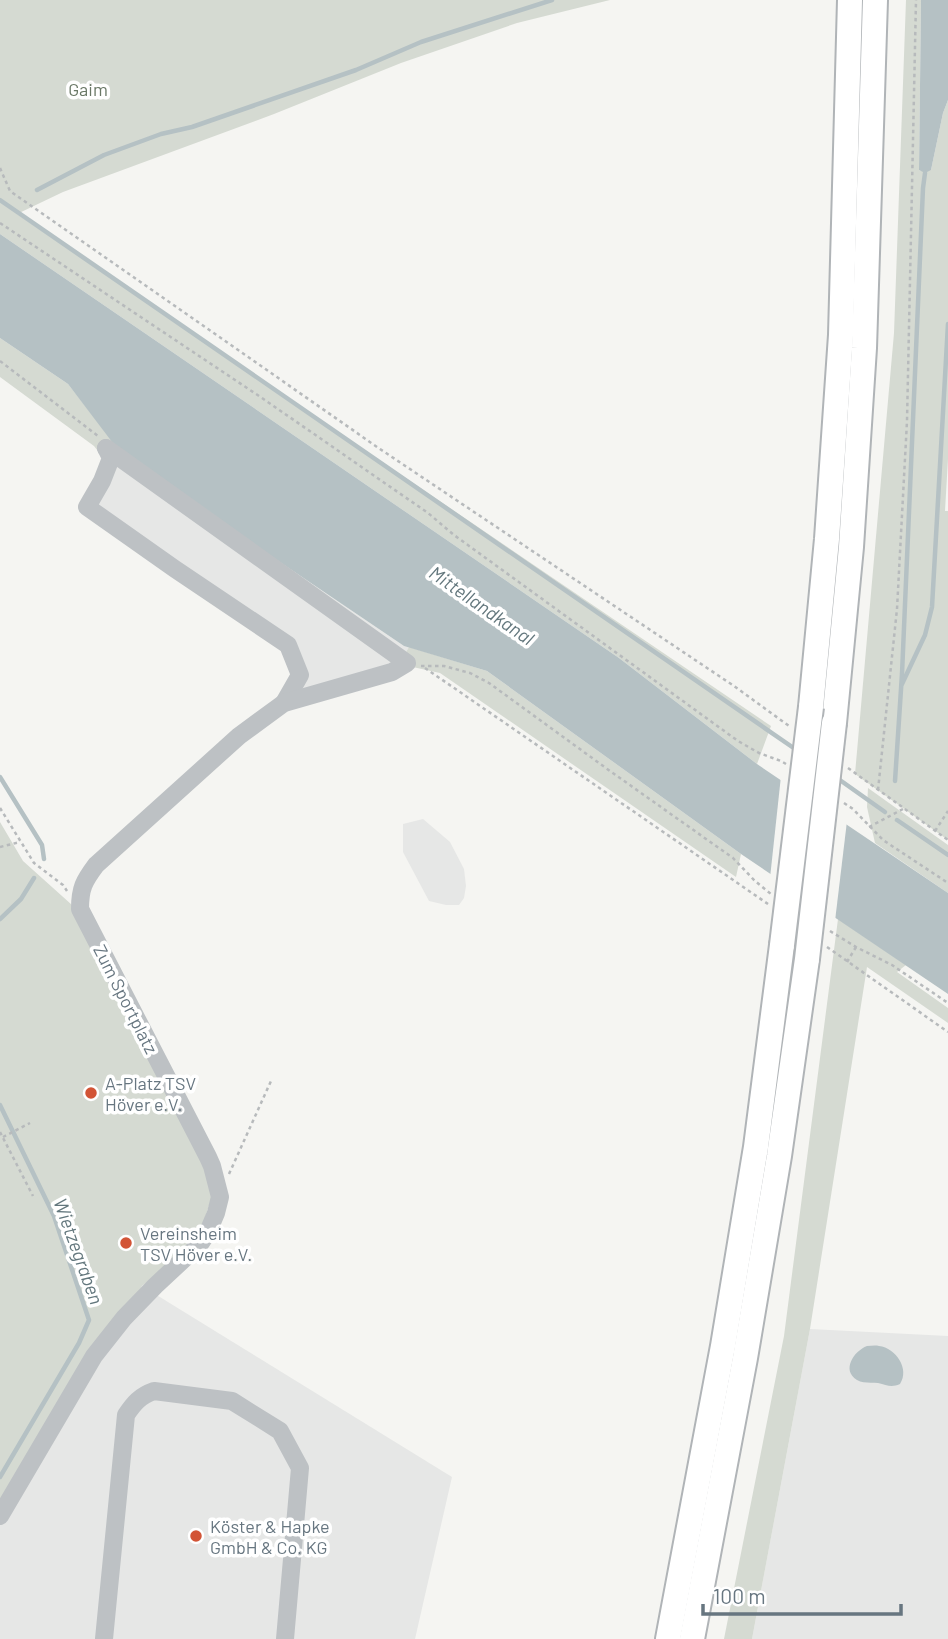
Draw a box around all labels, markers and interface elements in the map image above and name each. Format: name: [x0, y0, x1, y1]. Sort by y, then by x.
park label: Gaim: [68, 78, 108, 100]
water label: Mittellandkanal: [425, 560, 539, 650]
street label: Zum Sportplatz: [89, 941, 163, 1057]
place label: A-Platz TSV Höver e.V.: [105, 1072, 196, 1115]
marker: A-Platz TSV Höver e.V.: [83, 1085, 99, 1101]
water label: Wietzegraben: [49, 1195, 109, 1307]
place label: Vereinsheim TSV Höver e.V.: [140, 1222, 252, 1265]
marker: Vereinsheim TSV Höver e.V.: [118, 1235, 134, 1251]
place label: Köster & Hapke GmbH & Co. KG: [210, 1515, 330, 1558]
marker: Köster & Hapke GmbH & Co. KG: [188, 1528, 204, 1544]
scale bar: [703, 1572, 901, 1616]
text: 100 m: [713, 1583, 766, 1608]

